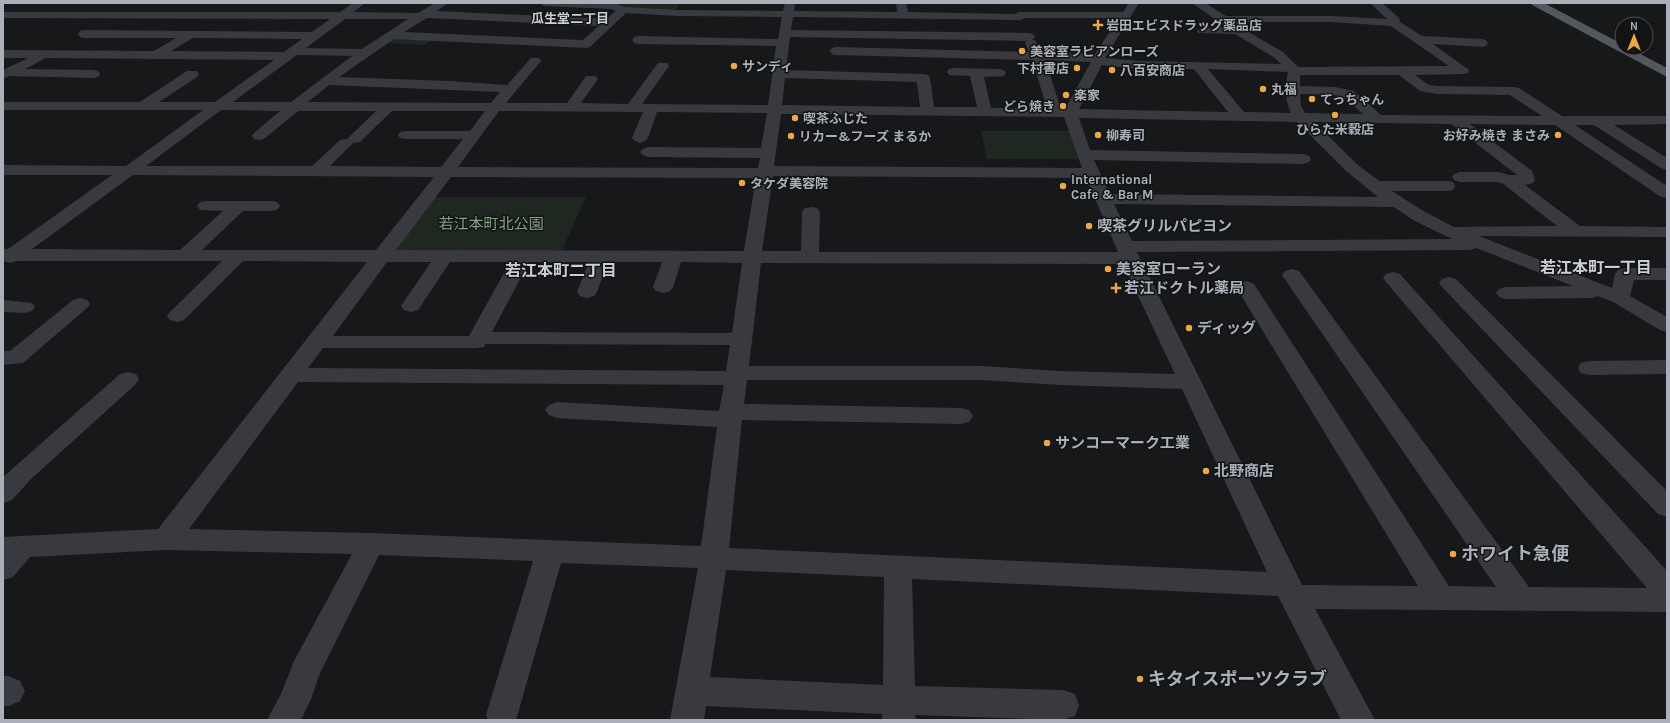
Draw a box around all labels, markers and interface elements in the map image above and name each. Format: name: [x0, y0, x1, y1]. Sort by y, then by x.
district label: 瓜生堂二丁目: [531, 11, 609, 26]
north arrow: [1614, 16, 1654, 56]
place label: 岩田エビスドラッグ薬品店: [1106, 18, 1262, 33]
marker: 岩田エビスドラッグ薬品店: [1093, 20, 1103, 30]
text: N: [1630, 20, 1638, 33]
place label: 美容室ラビアンローズ: [1030, 44, 1159, 59]
marker: 美容室ラビアンローズ: [1017, 46, 1027, 56]
place label: サンディ: [742, 59, 793, 74]
marker: サンディ: [729, 61, 739, 71]
place label: 下村書店: [1017, 61, 1069, 76]
marker: 下村書店: [1072, 63, 1082, 73]
place label: 八百安商店: [1120, 63, 1185, 78]
marker: 八百安商店: [1107, 65, 1117, 75]
place label: 丸福: [1271, 82, 1297, 97]
marker: 丸福: [1258, 84, 1268, 94]
place label: 楽家: [1074, 88, 1100, 103]
marker: 楽家: [1061, 90, 1071, 100]
place label: てっちゃん: [1320, 92, 1384, 107]
marker: てっちゃん: [1307, 94, 1317, 104]
place label: どら焼き: [1003, 99, 1055, 114]
marker: どら焼き: [1058, 101, 1068, 111]
marker: ひらた米穀店: [1330, 110, 1340, 120]
place label: 喫茶ふじた: [803, 111, 868, 126]
marker: 喫茶ふじた: [790, 113, 800, 123]
place label: ひらた米穀店: [1296, 122, 1374, 137]
place label: 柳寿司: [1106, 128, 1145, 143]
place label: お好み焼き まさみ: [1443, 128, 1550, 143]
place label: リカー&フーズ まるか: [799, 129, 931, 144]
marker: 柳寿司: [1093, 130, 1103, 140]
marker: お好み焼き まさみ: [1553, 130, 1563, 140]
marker: リカー&フーズ まるか: [786, 131, 796, 141]
place label: International Cafe & Bar M: [1071, 172, 1153, 202]
place label: タケダ美容院: [750, 176, 828, 191]
marker: タケダ美容院: [737, 178, 747, 188]
marker: International Cafe & Bar M: [1058, 181, 1068, 191]
park label: 若江本町北公園: [438, 215, 544, 233]
place label: 喫茶グリルパピヨン: [1097, 217, 1232, 235]
marker: 喫茶グリルパピヨン: [1084, 221, 1094, 231]
district label: 若江本町一丁目: [1540, 258, 1652, 277]
place label: 美容室ローラン: [1116, 260, 1221, 278]
district label: 若江本町二丁目: [505, 261, 617, 280]
marker: 美容室ローラン: [1103, 264, 1113, 274]
place label: 若江ドクトル薬局: [1124, 279, 1244, 297]
marker: 若江ドクトル薬局: [1111, 283, 1121, 293]
place label: ディッグ: [1197, 319, 1256, 337]
marker: ディッグ: [1184, 323, 1194, 333]
place label: サンコーマーク工業: [1055, 434, 1190, 452]
marker: サンコーマーク工業: [1042, 438, 1052, 448]
place label: 北野商店: [1214, 462, 1274, 480]
marker: 北野商店: [1201, 466, 1211, 476]
place label: ホワイト急便: [1461, 543, 1570, 565]
marker: ホワイト急便: [1448, 549, 1458, 559]
place label: キタイスポーツクラブ: [1148, 668, 1327, 690]
marker: キタイスポーツクラブ: [1135, 674, 1145, 684]

